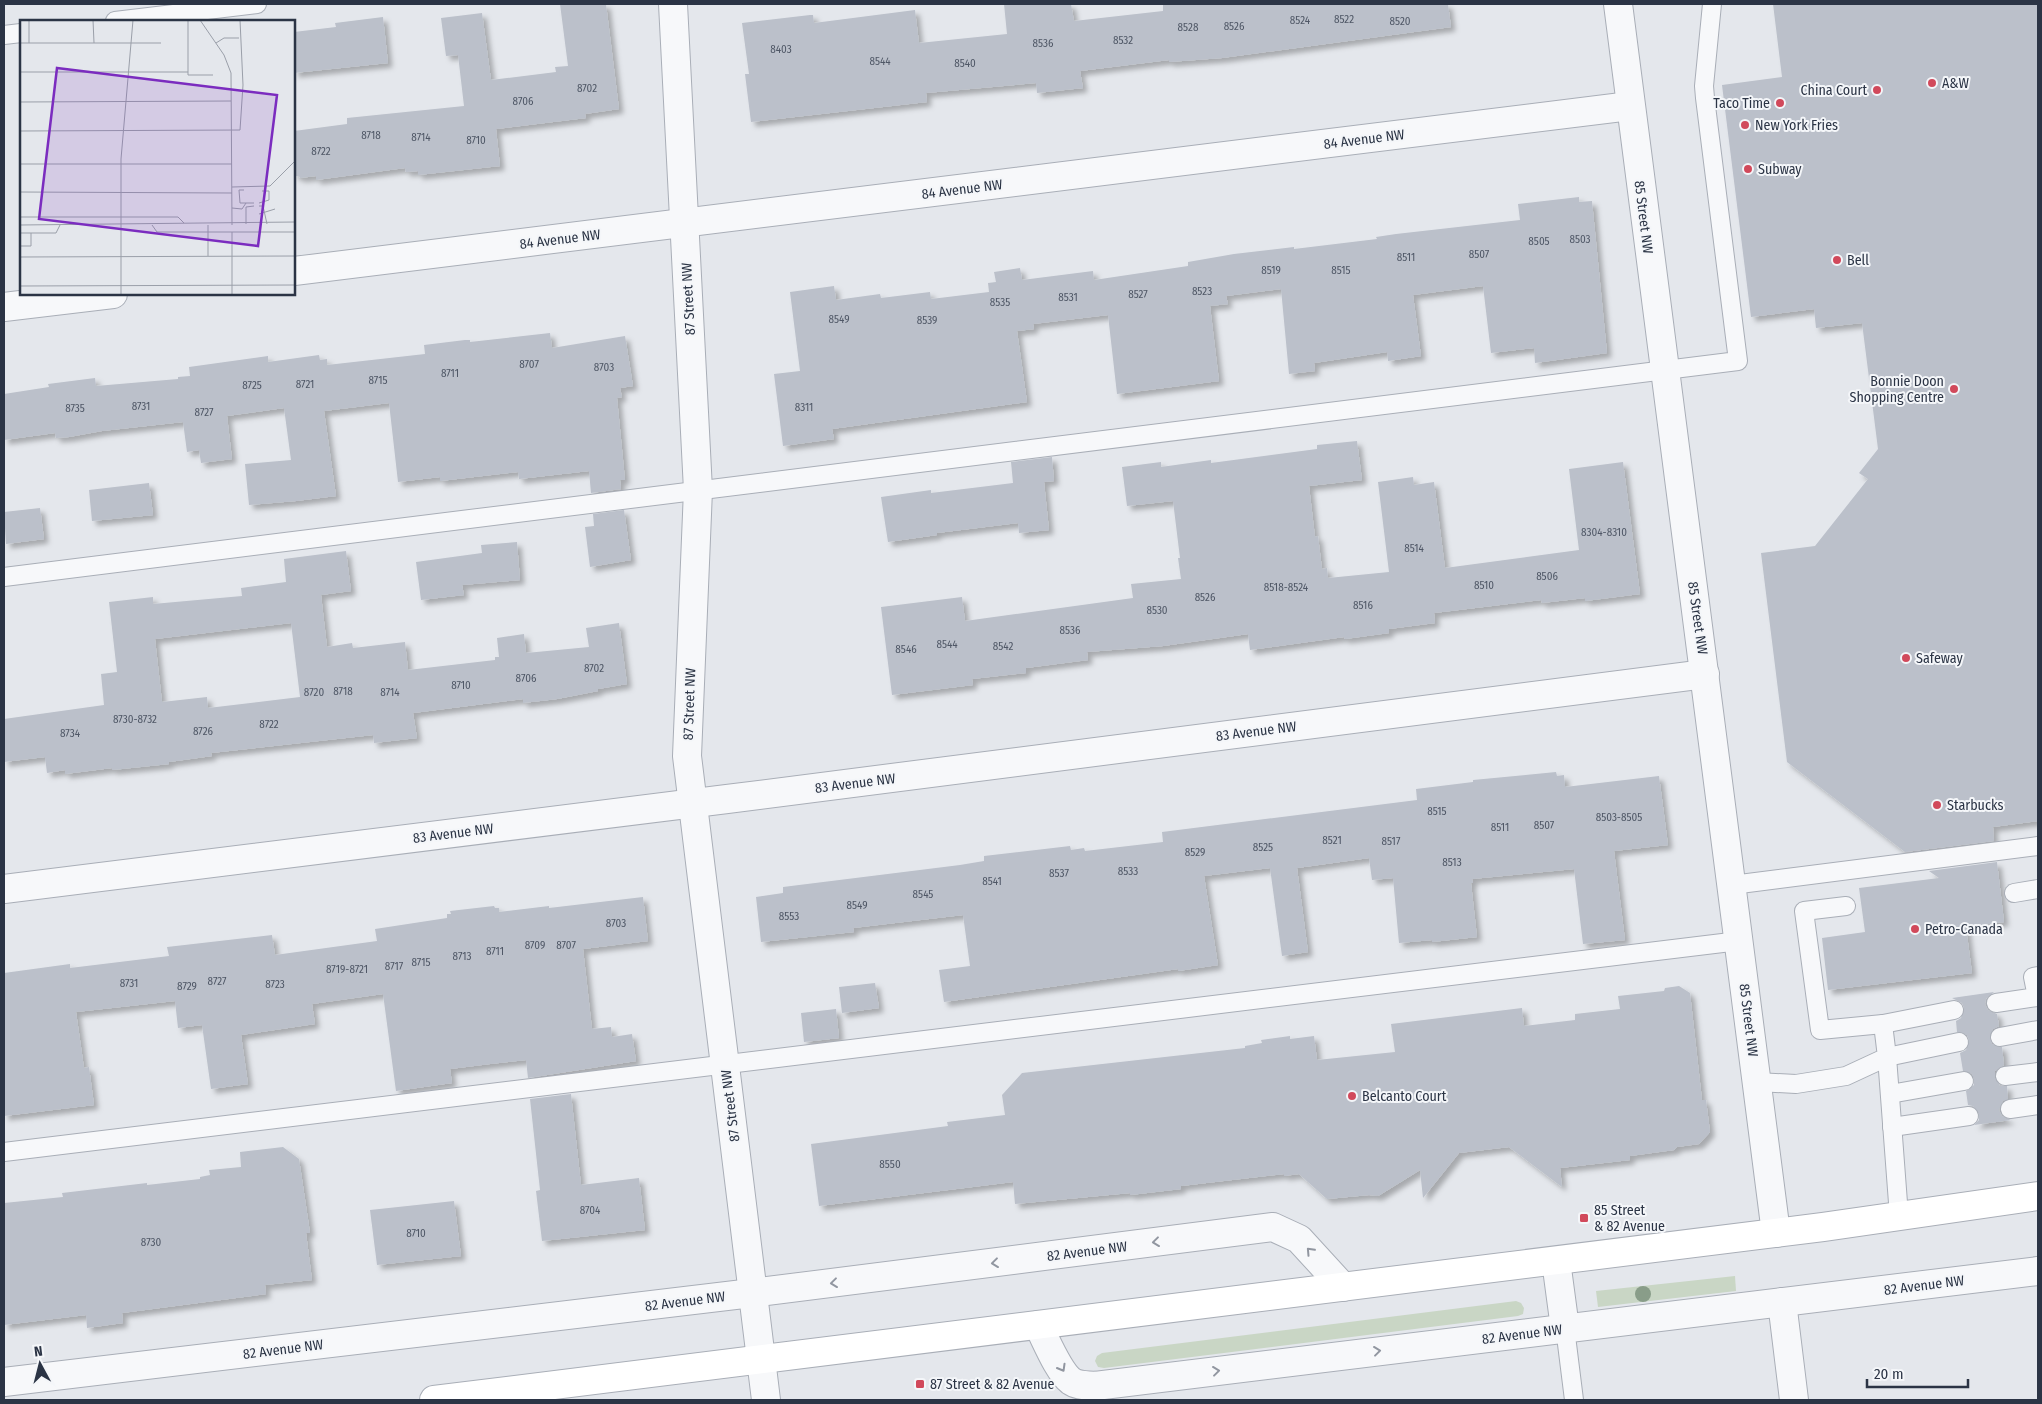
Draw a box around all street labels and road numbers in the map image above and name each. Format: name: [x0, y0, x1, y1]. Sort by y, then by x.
street label: 84 Avenue NW: [1323, 126, 1406, 153]
street label: 84 Avenue NW: [921, 176, 1004, 203]
street label: 85 Street NW: [1631, 180, 1656, 255]
street label: 84 Avenue NW: [519, 226, 602, 253]
street label: 87 Street NW: [678, 262, 699, 336]
street label: 85 Street NW: [1684, 581, 1711, 656]
street label: 87 Street NW: [680, 667, 699, 741]
street label: 83 Avenue NW: [1215, 718, 1298, 745]
street label: 83 Avenue NW: [814, 770, 897, 797]
street label: 83 Avenue NW: [412, 820, 495, 847]
street label: 85 Street NW: [1736, 983, 1761, 1058]
street label: 87 Street NW: [718, 1068, 743, 1143]
street label: 82 Avenue NW: [1046, 1238, 1129, 1265]
street label: 82 Avenue NW: [1883, 1272, 1966, 1299]
street label: 82 Avenue NW: [644, 1288, 727, 1315]
street label: 82 Avenue NW: [1481, 1321, 1564, 1348]
street label: 82 Avenue NW: [242, 1336, 325, 1363]

